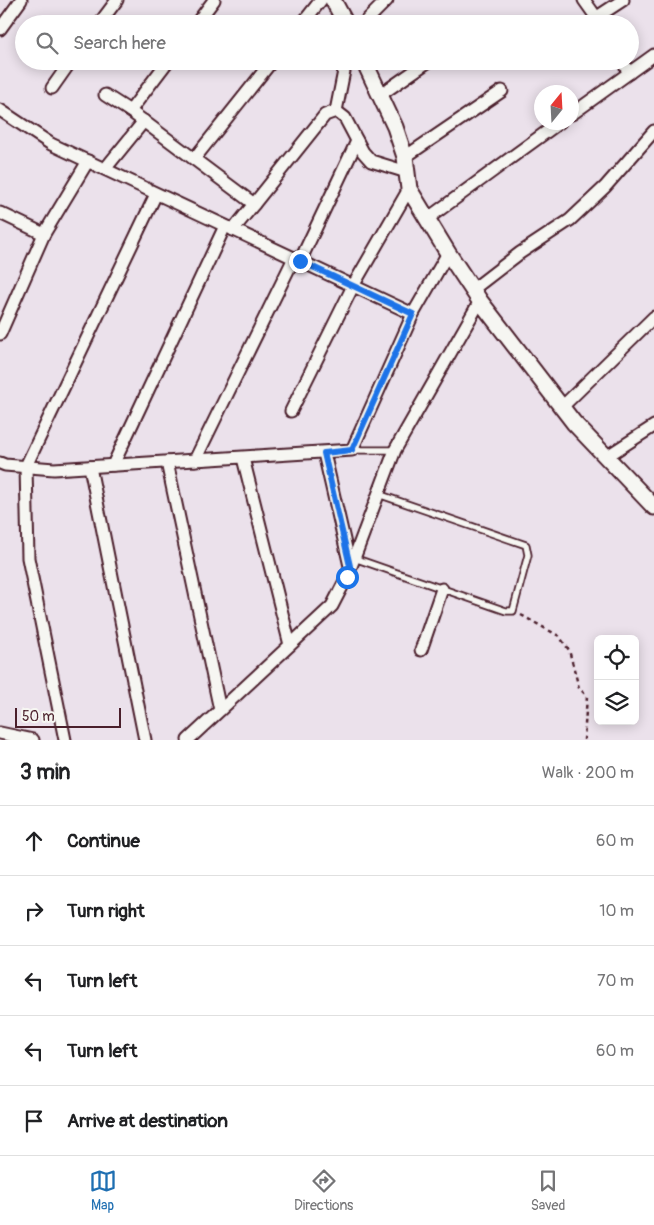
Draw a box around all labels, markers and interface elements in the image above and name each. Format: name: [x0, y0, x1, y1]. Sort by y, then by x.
search box: [15, 15, 639, 70]
icon: search: [33, 29, 61, 57]
text: Search here: [73, 31, 166, 55]
north arrow: [534, 85, 579, 130]
route end: [289, 250, 312, 273]
route start: [336, 566, 359, 589]
map controls: [594, 635, 639, 725]
button: locate: [594, 635, 639, 680]
button: layers: [594, 680, 639, 725]
scale bar: [15, 705, 121, 728]
text: 50 m: [22, 708, 55, 725]
text: 3 min: [20, 759, 70, 786]
text: Walk · 200 m: [542, 763, 634, 783]
icon: ahead: [20, 827, 48, 855]
text: Continue: [67, 829, 140, 853]
text: 60 m: [596, 831, 634, 851]
icon: right: [20, 897, 48, 925]
text: Turn right: [67, 899, 145, 923]
text: 10 m: [599, 901, 634, 921]
icon: left: [20, 967, 48, 995]
text: Turn left: [67, 969, 137, 993]
text: 70 m: [597, 971, 634, 991]
icon: left: [20, 1037, 48, 1065]
text: Turn left: [67, 1039, 137, 1063]
text: 60 m: [596, 1041, 634, 1061]
icon: arrive: [20, 1107, 48, 1135]
text: Arrive at destination: [67, 1109, 228, 1133]
tab: Map: [89, 1167, 117, 1214]
tab: Directions: [294, 1167, 353, 1214]
tab: Saved: [531, 1167, 565, 1214]

